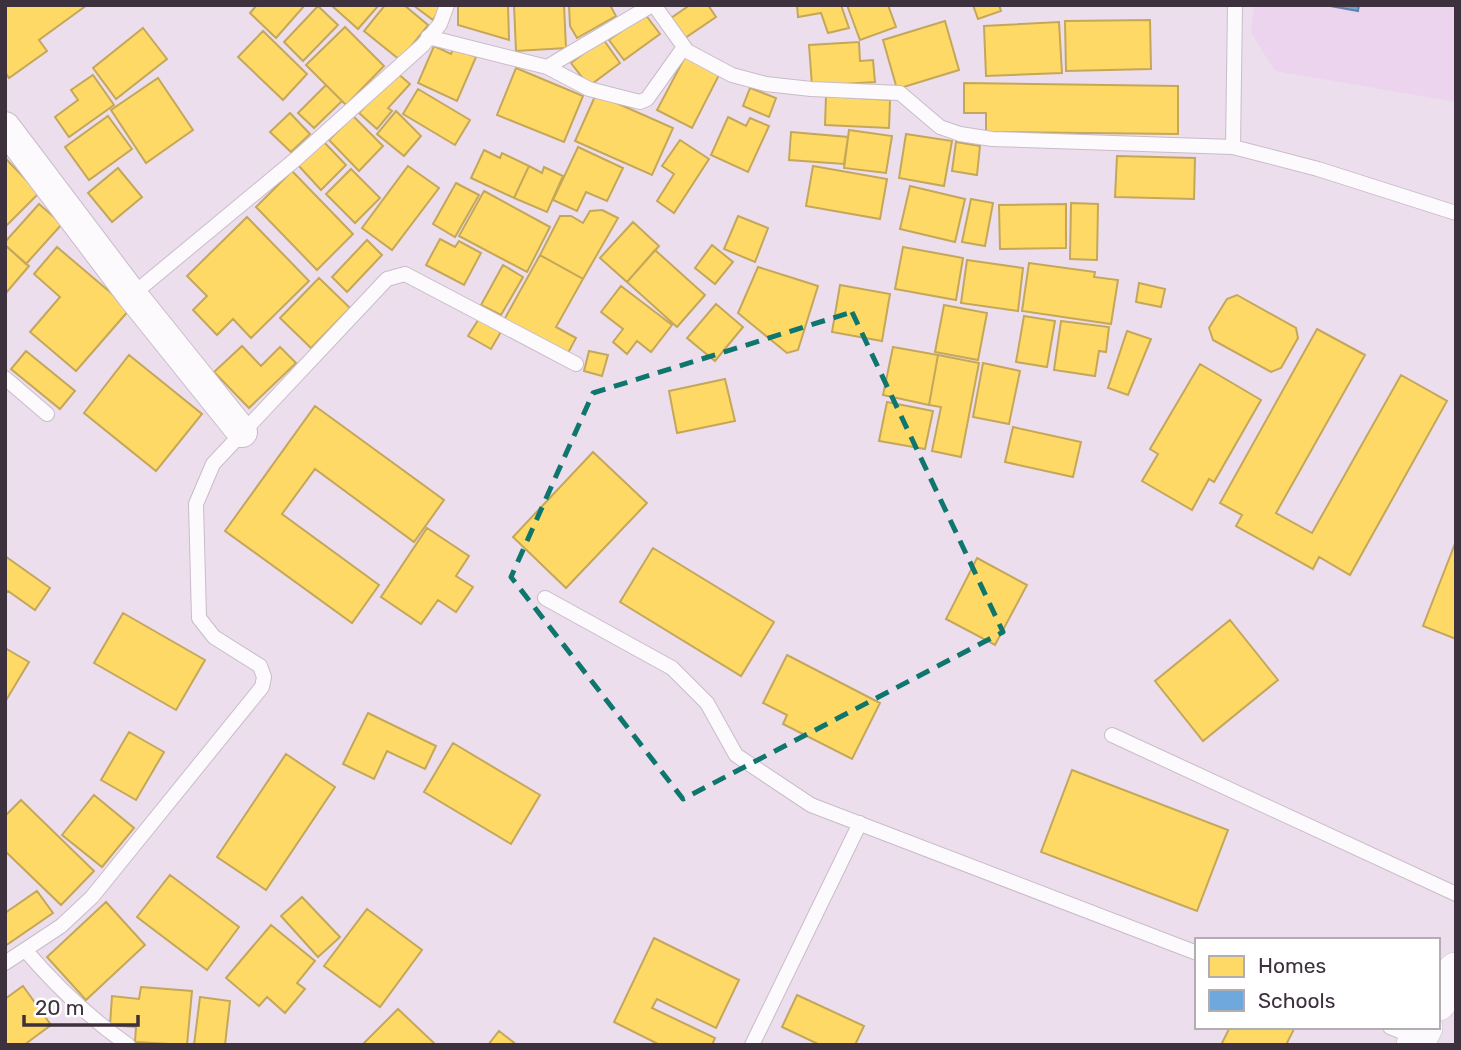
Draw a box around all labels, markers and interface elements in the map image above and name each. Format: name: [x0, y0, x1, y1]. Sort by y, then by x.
legend: [1195, 938, 1440, 1029]
text: Homes: [1258, 953, 1326, 978]
scale bar: [24, 984, 138, 1028]
text: Schools: [1258, 988, 1335, 1013]
text: 20 m: [35, 995, 84, 1020]

